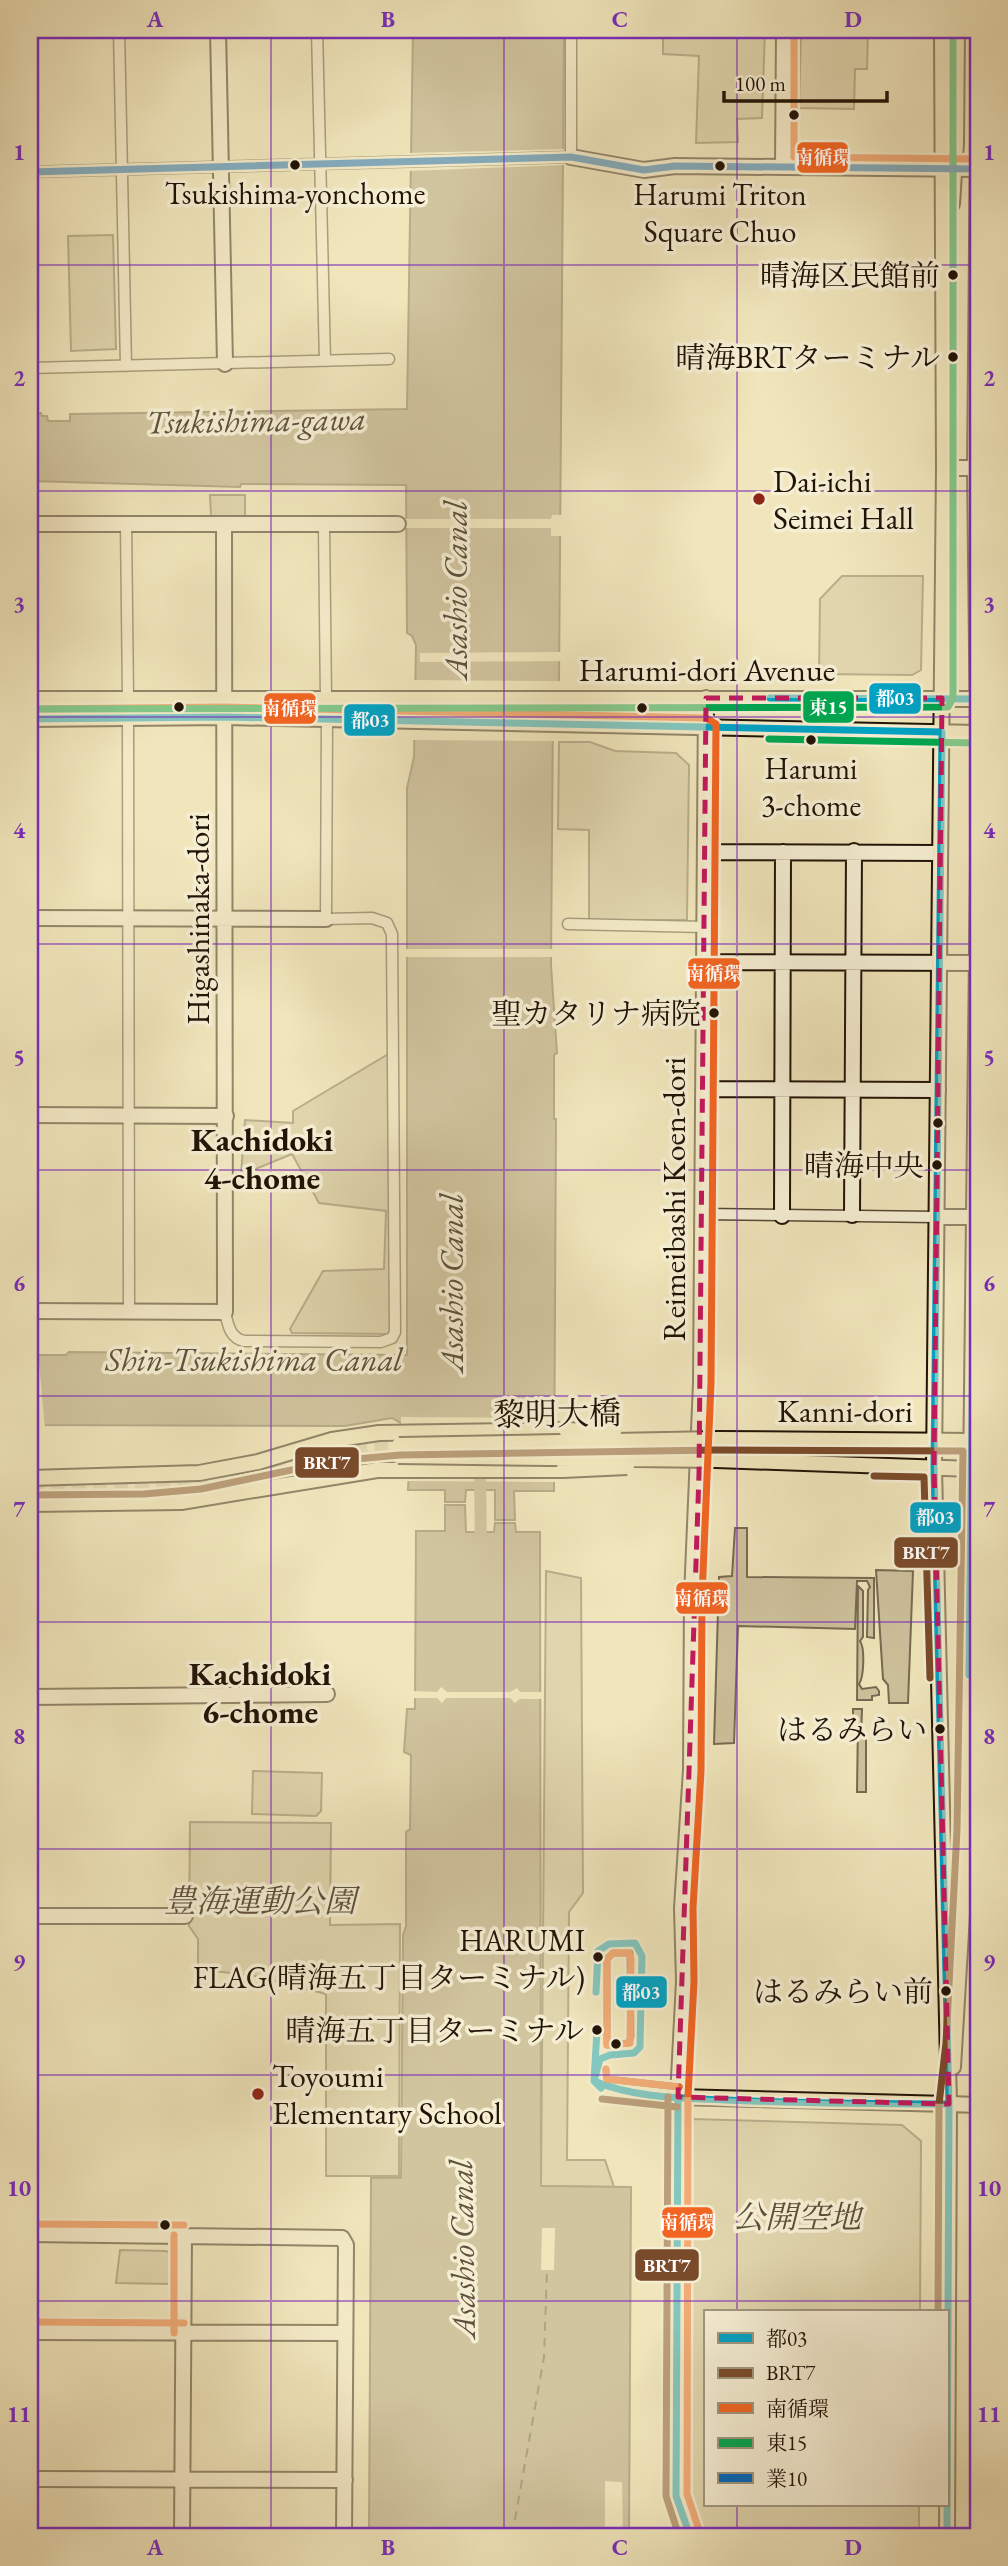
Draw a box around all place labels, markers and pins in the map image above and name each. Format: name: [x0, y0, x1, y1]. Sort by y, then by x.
unlabelled marker: [787, 108, 801, 122]
marker: Tsukishima-yonchome: [288, 158, 302, 172]
marker: Harumi Triton Square Chuo: [713, 159, 727, 173]
place label: Tsukishima-yonchome: [165, 174, 425, 213]
place label: Harumi Triton Square Chuo: [633, 175, 807, 251]
place label: 晴海区民館前: [760, 256, 940, 295]
marker: 晴海区民館前: [946, 268, 960, 282]
place label: 晴海BRTターミナル: [675, 338, 940, 377]
marker: 晴海BRTターミナル: [946, 350, 960, 364]
place label: Dai-ichi Seimei Hall: [773, 460, 914, 539]
marker: Dai-ichi Seimei Hall: [751, 491, 767, 507]
unlabelled marker: [172, 700, 186, 714]
unlabelled marker: [635, 701, 649, 715]
marker: Harumi 3-chome: [804, 733, 818, 747]
place label: Harumi 3-chome: [761, 749, 861, 825]
place label: 聖カタリナ病院: [492, 994, 701, 1033]
marker: 聖カタリナ病院: [707, 1006, 721, 1020]
unlabelled marker: [931, 1116, 945, 1130]
place label: 晴海中央: [804, 1146, 924, 1185]
marker: 晴海中央: [930, 1158, 944, 1172]
place label: はるみらい: [777, 1710, 927, 1749]
marker: はるみらい: [933, 1722, 947, 1736]
place label: HARUMI FLAG(晴海五丁目ターミナル): [193, 1921, 585, 1997]
marker: HARUMI FLAG(晴海五丁目ターミナル): [591, 1950, 605, 1964]
place label: はるみらい前: [753, 1972, 933, 2011]
marker: はるみらい前: [939, 1984, 953, 1998]
place label: 晴海五丁目ターミナル: [286, 2011, 584, 2050]
marker: 晴海五丁目ターミナル: [590, 2023, 604, 2037]
unlabelled marker: [609, 2037, 623, 2051]
place label: Toyoumi Elementary School: [272, 2055, 502, 2134]
marker: Toyoumi Elementary School: [250, 2086, 266, 2102]
unlabelled marker: [158, 2218, 172, 2232]

